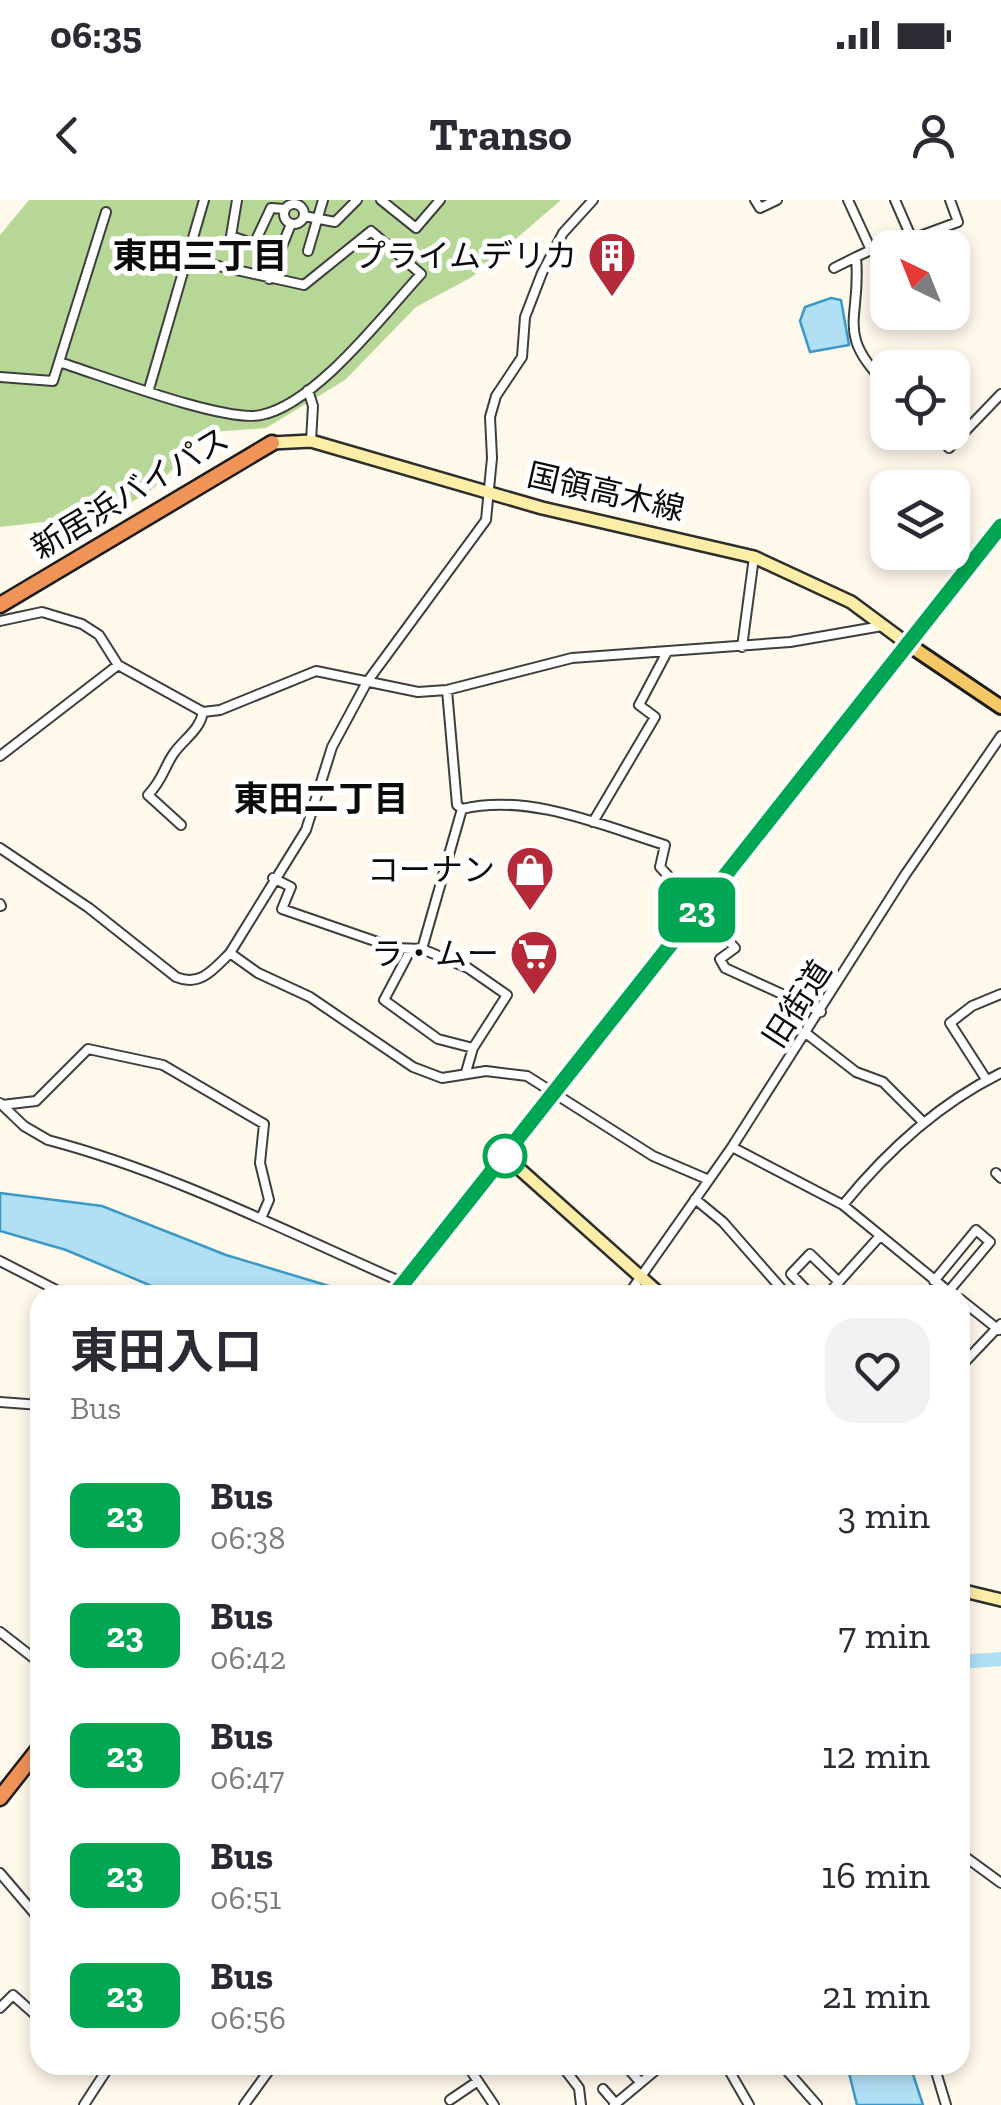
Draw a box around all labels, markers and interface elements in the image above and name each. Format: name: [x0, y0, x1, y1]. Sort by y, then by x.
text: 06:35: [50, 12, 142, 58]
icon: back: [40, 108, 95, 163]
text: Transo: [429, 108, 572, 162]
icon: person: [906, 108, 961, 163]
building icon: プライムデリカ: [586, 230, 638, 298]
north arrow: [870, 230, 970, 330]
map controls: [870, 230, 970, 570]
district label: 東田三丁目: [112, 235, 288, 277]
place label: プライムデリカ: [354, 237, 577, 275]
button: locate: [870, 350, 970, 450]
street label: 新居浜バイパス: [24, 419, 236, 567]
street label: 国領高木線: [524, 455, 688, 529]
button: layers: [870, 470, 970, 570]
district label: 東田二丁目: [233, 778, 409, 820]
shop icon: コーナン: [504, 844, 556, 912]
place label: コーナン: [367, 851, 495, 889]
line badge: 23: [652, 878, 742, 942]
text: 23: [678, 889, 716, 931]
supermarket icon: ラ・ムー: [508, 928, 560, 996]
place label: ラ・ムー: [371, 935, 499, 973]
street label: 旧街道: [755, 953, 839, 1055]
unlabelled marker: [484, 1135, 526, 1177]
button: heart: [825, 1318, 930, 1423]
text: 東田入口: [70, 1323, 262, 1380]
text: Bus: [70, 1389, 121, 1427]
text: Bus: [210, 1473, 273, 1519]
text: 3 min: [838, 1492, 930, 1538]
text: 23: [106, 1494, 144, 1536]
text: 06:38: [210, 1519, 285, 1557]
text: Bus: [210, 1593, 273, 1639]
text: 7 min: [838, 1612, 930, 1658]
text: 23: [106, 1614, 144, 1656]
text: 06:42: [210, 1639, 286, 1677]
text: Bus: [210, 1713, 273, 1759]
text: 12 min: [822, 1732, 930, 1778]
text: 23: [106, 1734, 144, 1776]
text: 06:47: [210, 1759, 284, 1797]
text: Bus: [210, 1833, 273, 1879]
text: 16 min: [821, 1852, 930, 1898]
text: 23: [106, 1854, 144, 1896]
text: 06:51: [210, 1879, 281, 1917]
text: Bus: [210, 1953, 273, 1999]
text: 21 min: [822, 1972, 930, 2018]
text: 23: [106, 1974, 144, 2016]
text: 06:56: [210, 1999, 286, 2037]

